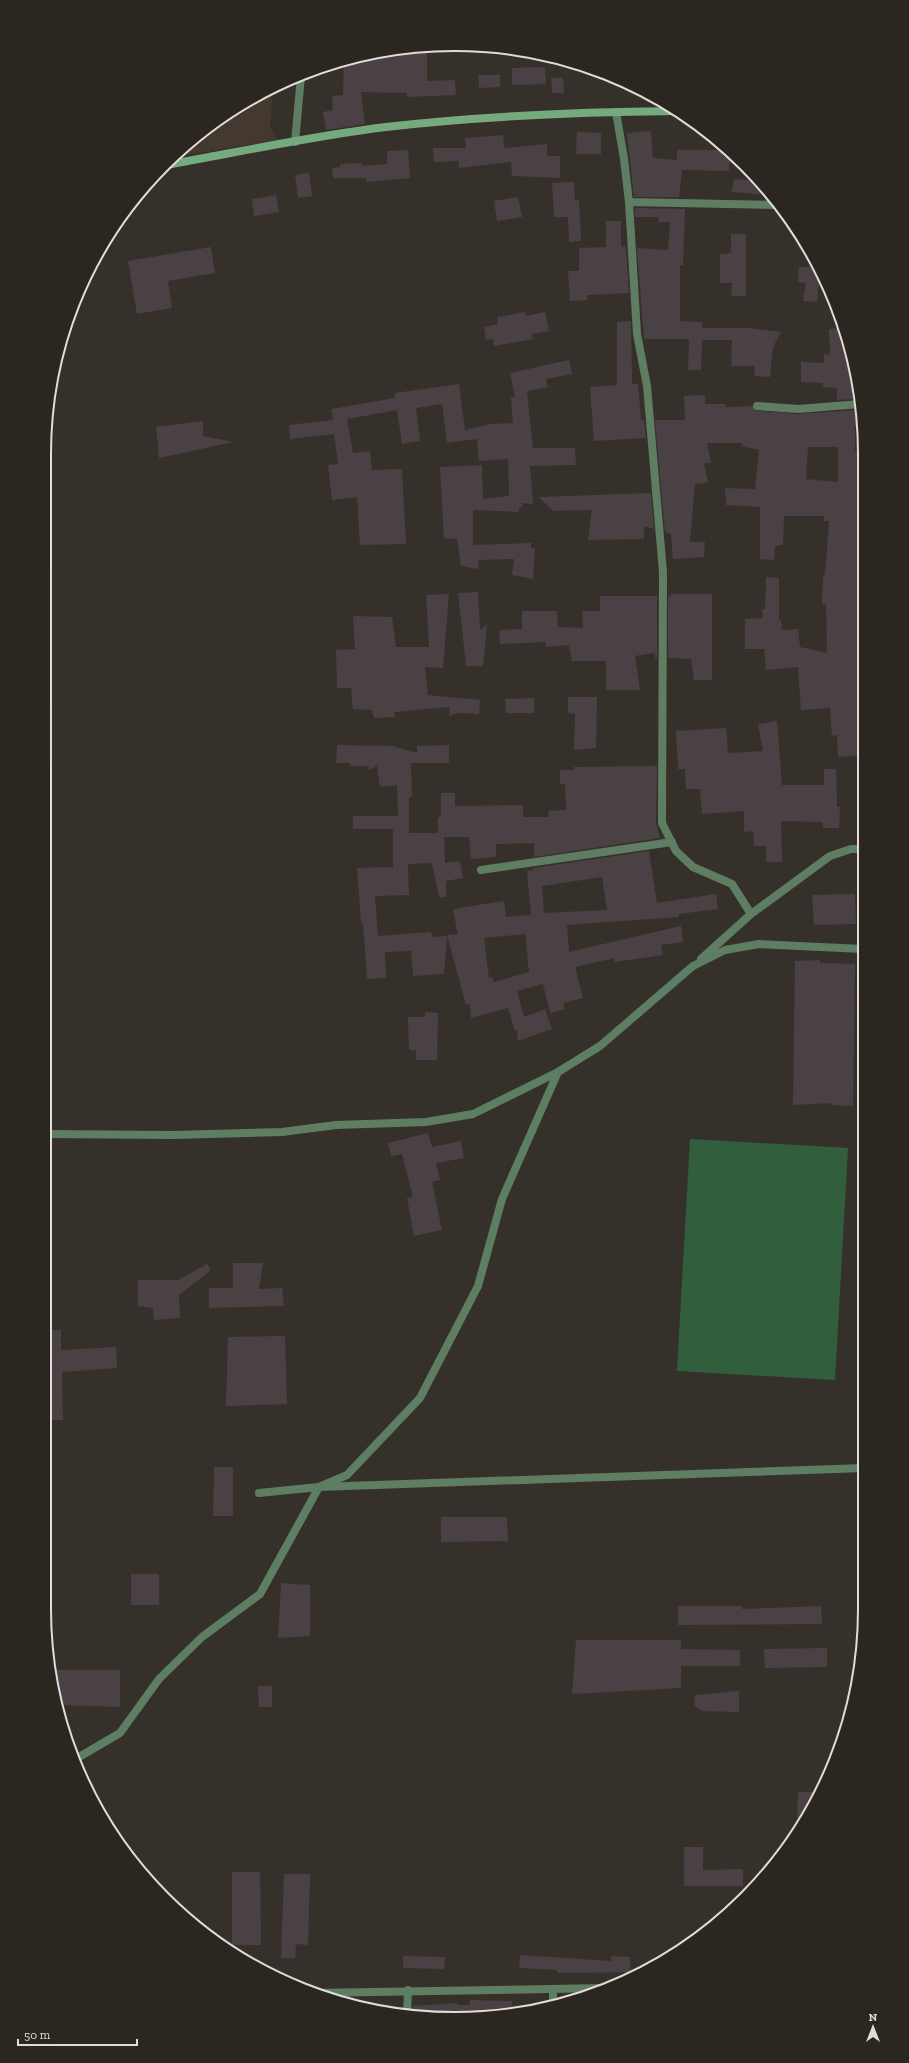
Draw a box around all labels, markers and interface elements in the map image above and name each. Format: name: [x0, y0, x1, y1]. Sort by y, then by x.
north arrow: [853, 2007, 893, 2047]
text: N: [869, 2011, 878, 2024]
scale bar: [18, 2021, 137, 2047]
text: 50 m: [24, 2028, 51, 2042]

